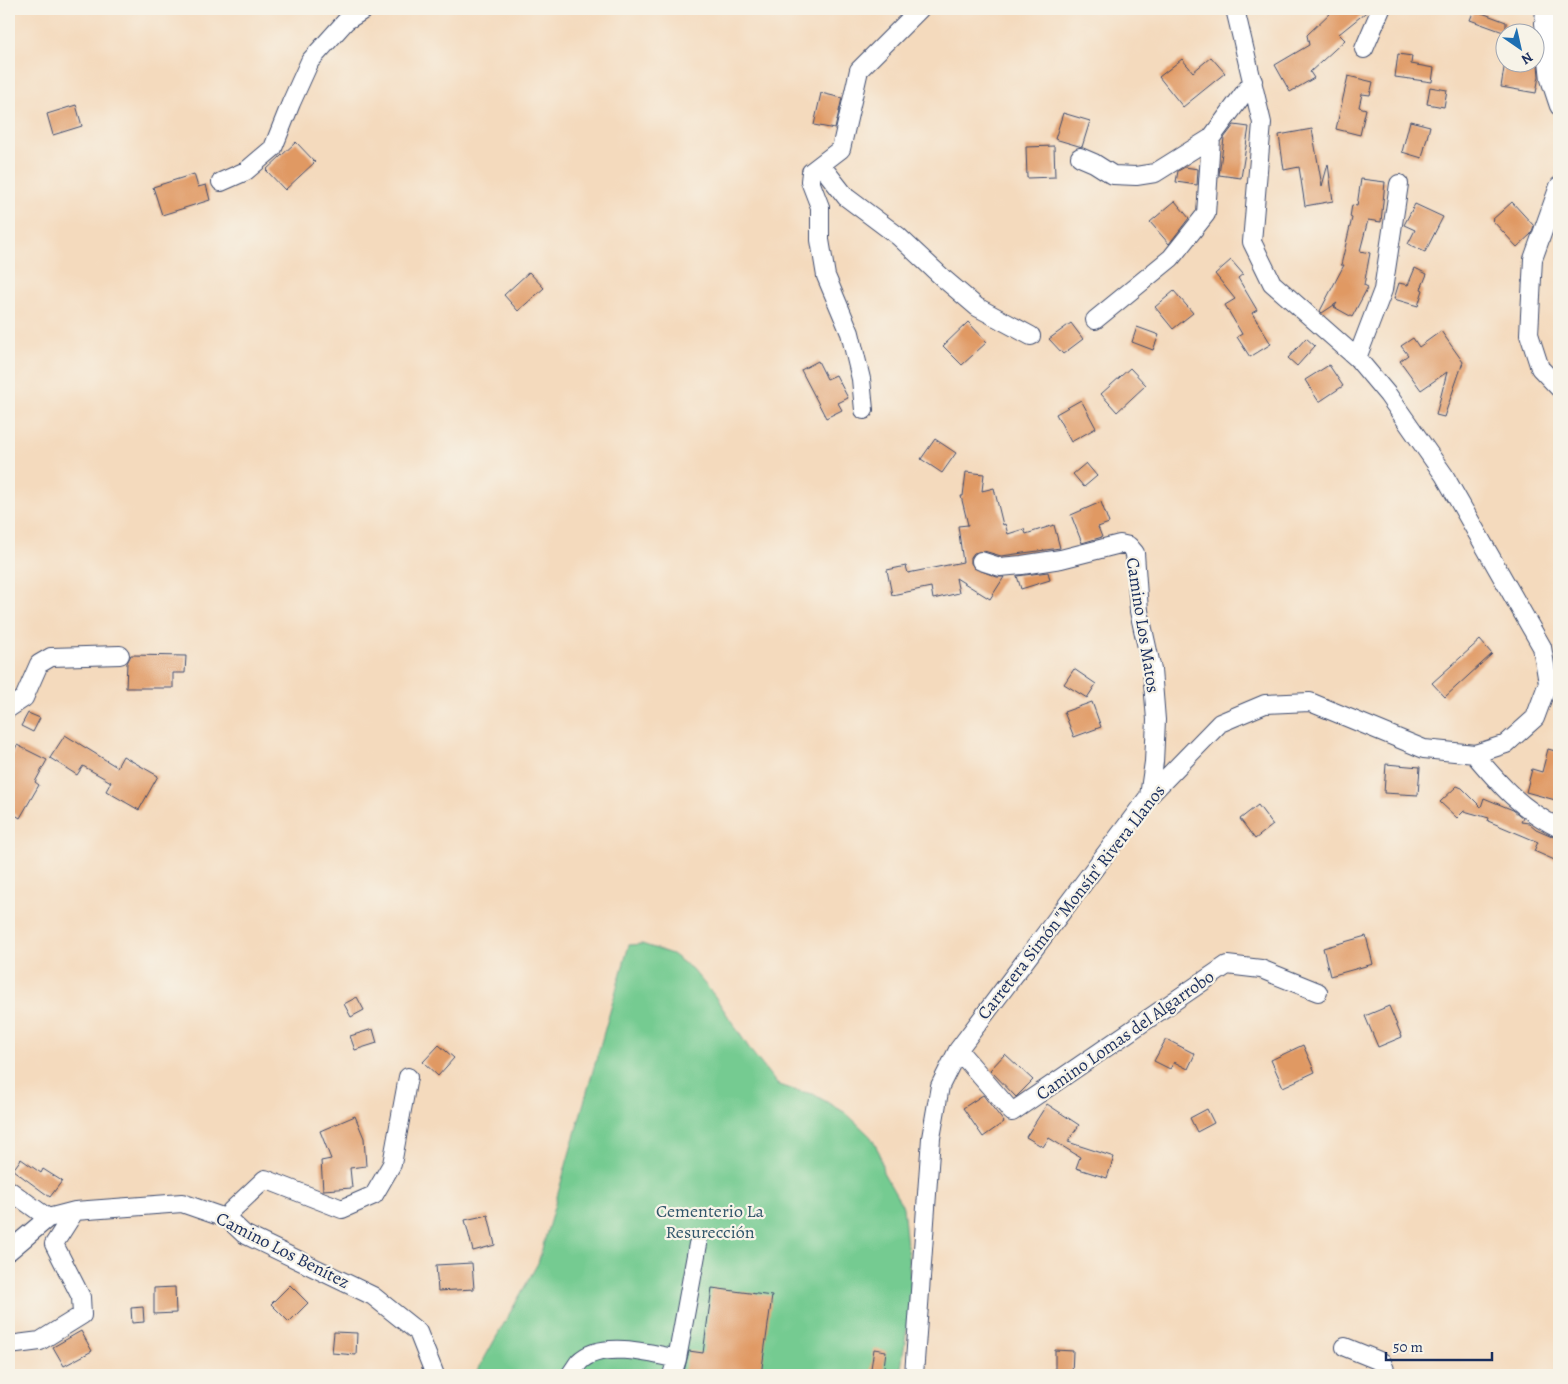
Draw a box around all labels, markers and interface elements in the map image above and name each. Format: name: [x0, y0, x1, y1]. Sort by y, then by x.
north arrow: [1496, 22, 1546, 72]
text: N: [1517, 48, 1537, 69]
street label: Camino Los Matos: [1120, 556, 1166, 694]
street label: Carretera Simón "Monsín" Rivera Llanos: [972, 780, 1170, 1024]
street label: Camino Lomas del Algarrobo: [1031, 964, 1219, 1106]
park label: Cementerio La Resurección: [656, 1199, 765, 1244]
street label: Camino Los Benítez: [212, 1206, 354, 1294]
scale bar: [1386, 1329, 1492, 1361]
text: 50 m: [1393, 1337, 1423, 1357]

